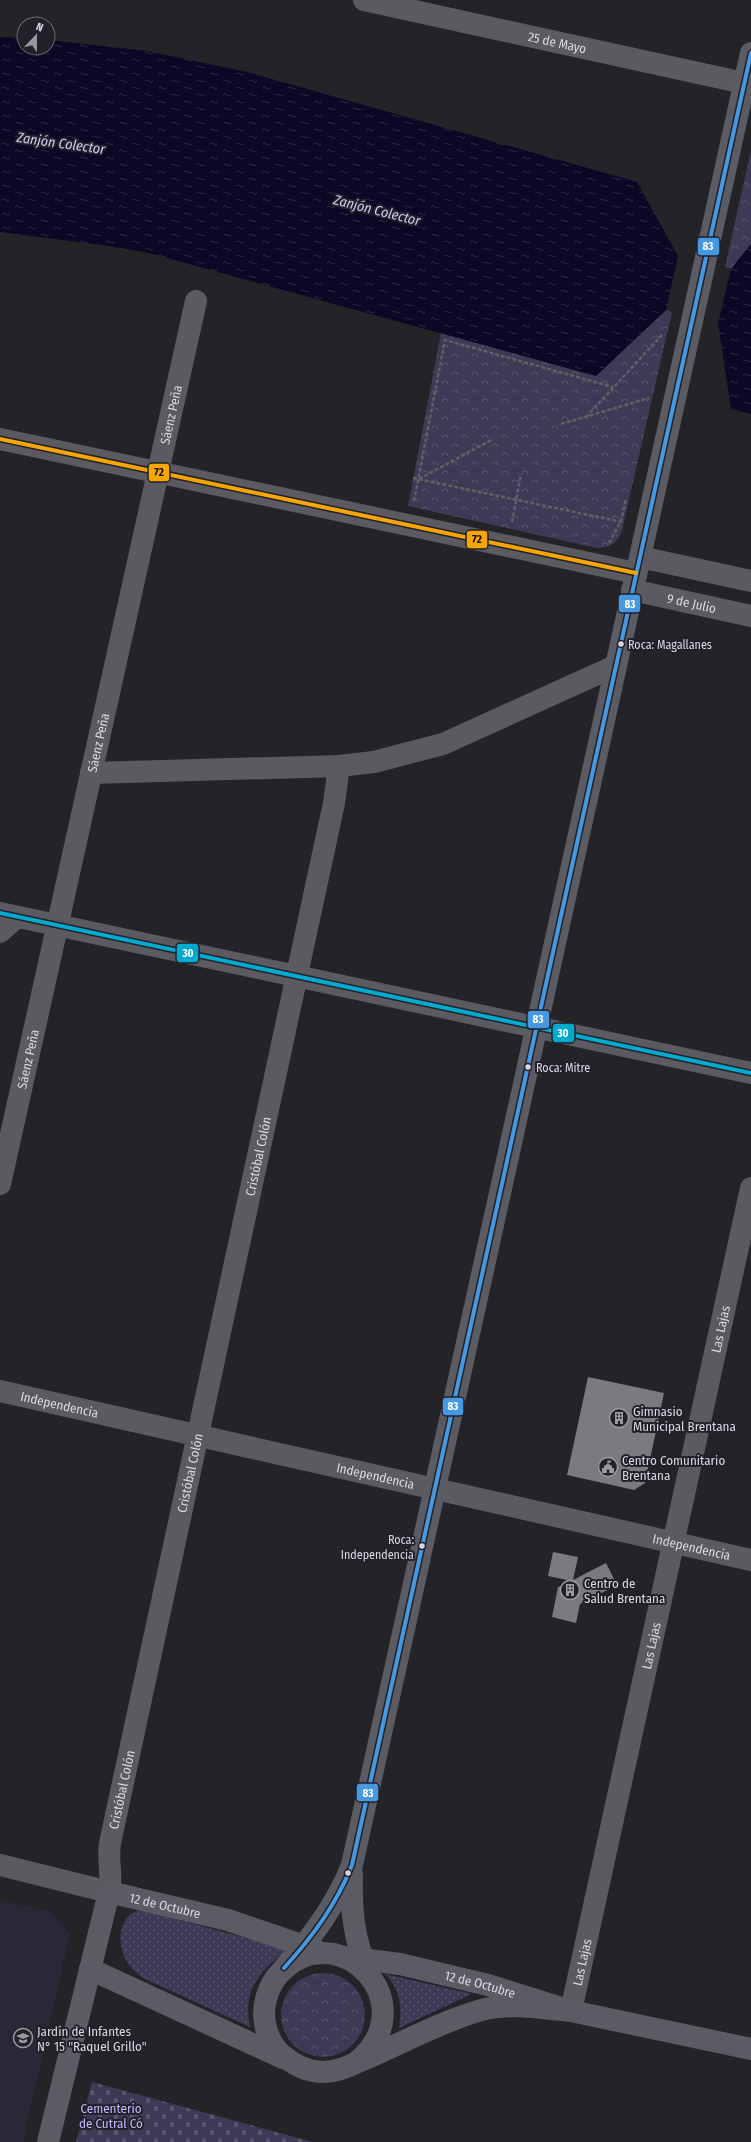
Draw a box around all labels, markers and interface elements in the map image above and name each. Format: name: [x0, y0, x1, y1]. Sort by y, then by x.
north arrow: [16, 16, 56, 56]
text: N: [34, 20, 45, 34]
street label: 25 de Mayo: [527, 29, 588, 56]
water label: Zanjón Colector: [15, 129, 107, 158]
water label: Zanjón Colector: [331, 191, 423, 230]
line badge: 83: [697, 237, 720, 256]
text: 83: [702, 240, 714, 253]
street label: Sáenz Peña: [157, 384, 185, 446]
line badge: 72: [148, 463, 170, 482]
text: 72: [154, 466, 164, 479]
line badge: 72: [466, 530, 488, 549]
text: 72: [472, 533, 482, 546]
street label: 9 de Julio: [666, 591, 718, 616]
line badge: 83: [618, 594, 641, 613]
text: 83: [624, 598, 636, 611]
place label: Roca: Magallanes: [628, 638, 712, 652]
marker: Roca: Magallanes: [616, 639, 626, 649]
street label: Sáenz Peña: [85, 712, 112, 774]
line badge: 30: [176, 943, 199, 963]
text: 30: [181, 947, 194, 960]
line badge: 83: [527, 1010, 550, 1029]
text: 83: [532, 1013, 544, 1026]
line badge: 30: [552, 1023, 575, 1043]
text: 30: [556, 1027, 569, 1040]
street label: Sáenz Peña: [14, 1028, 42, 1090]
place label: Roca: Mitre: [536, 1061, 590, 1075]
marker: Roca: Mitre: [523, 1062, 533, 1072]
street label: Cristóbal Colón: [243, 1115, 274, 1197]
street label: Las Lajas: [708, 1304, 733, 1354]
street label: Independencia: [19, 1389, 100, 1421]
line badge: 83: [442, 1397, 464, 1416]
text: 83: [447, 1400, 459, 1413]
place label: Gimnasio Municipal Brentana: [633, 1404, 736, 1434]
building icon: Gimnasio Municipal Brentana: [608, 1407, 630, 1429]
street label: Cristóbal Colón: [174, 1432, 206, 1514]
place label: Centro Comunitario Brentana: [622, 1453, 725, 1483]
public building icon: Centro Comunitario Brentana: [597, 1456, 619, 1478]
street label: Independencia: [335, 1460, 416, 1492]
street label: Independencia: [651, 1531, 732, 1563]
place label: Roca: Independencia: [341, 1533, 414, 1562]
marker: Roca: Independencia: [417, 1541, 427, 1551]
place label: Centro de Salud Brentana: [584, 1576, 665, 1606]
building icon: Centro de Salud Brentana: [559, 1579, 581, 1601]
street label: Las Lajas: [639, 1620, 664, 1671]
street label: Cristóbal Colón: [106, 1749, 138, 1831]
line badge: 83: [356, 1783, 379, 1802]
text: 83: [362, 1787, 374, 1800]
unlabelled marker: [343, 1868, 353, 1878]
street label: 12 de Octubre: [128, 1890, 202, 1921]
street label: Las Lajas: [570, 1937, 595, 1987]
street label: 12 de Octubre: [443, 1968, 517, 2001]
place label: Jardín de Infantes N° 15 "Raquel Grillo": [37, 2024, 147, 2054]
school or university icon: Jardín de Infantes N° 15 "Raquel Grillo": [12, 2027, 34, 2049]
park label: Cementerio de Cutral Có: [79, 2101, 143, 2131]

